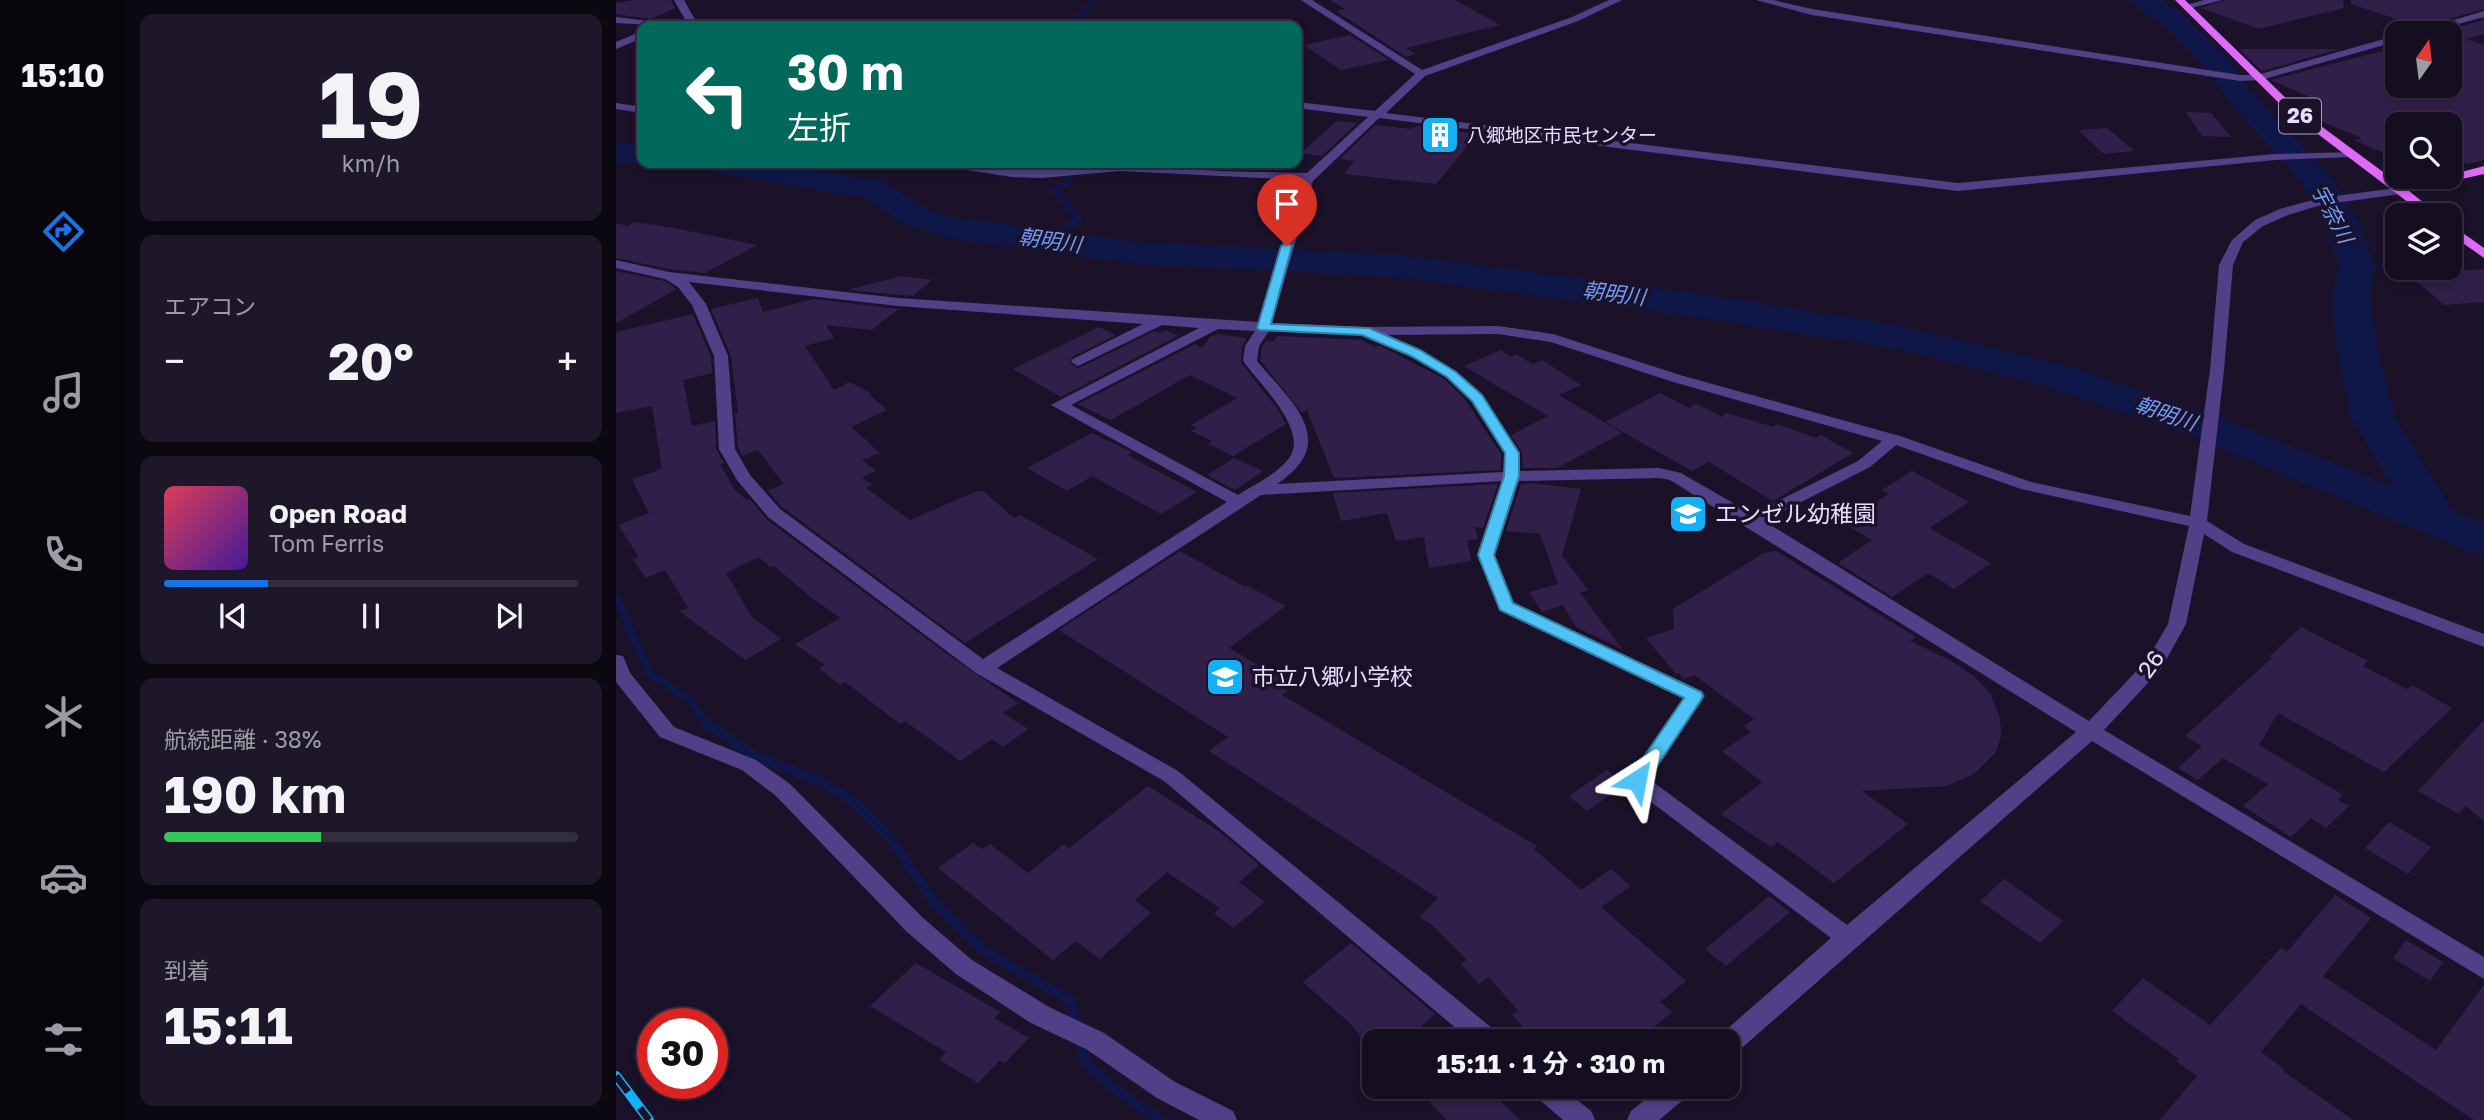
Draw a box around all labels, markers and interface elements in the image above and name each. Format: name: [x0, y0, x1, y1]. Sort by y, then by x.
north arrow: [2385, 21, 2462, 98]
map controls: [2385, 21, 2462, 280]
text: 30 m: [787, 42, 904, 101]
text: 19: [319, 49, 423, 158]
icon: left: [672, 49, 763, 140]
text: 15:10: [21, 56, 105, 94]
road number: 26: [2279, 99, 2321, 134]
text: 左折: [787, 108, 851, 146]
button: search: [2385, 112, 2462, 189]
building icon: 八郷地区市民センター: [1419, 114, 1461, 156]
place label: 八郷地区市民センター: [1467, 123, 1657, 146]
text: km/h: [342, 149, 400, 177]
pin: [1257, 174, 1317, 246]
water label: 宇奈川: [2307, 180, 2360, 249]
icon: arrive: [1268, 185, 1306, 223]
button: layers: [2385, 203, 2462, 280]
icon: directions: [39, 207, 88, 256]
water label: 朝明川: [1017, 223, 1085, 258]
water label: 朝明川: [1581, 276, 1649, 310]
text: エアコン: [164, 292, 256, 320]
text: 20°: [328, 329, 414, 391]
text: −: [164, 338, 185, 383]
text: +: [557, 338, 578, 383]
icon: music: [39, 368, 88, 417]
water label: 朝明川: [2132, 391, 2202, 436]
school or university icon: エンゼル幼稚園: [1667, 493, 1709, 535]
text: Open Road: [269, 498, 407, 529]
place label: エンゼル幼稚園: [1715, 499, 1876, 527]
text: Tom Ferris: [269, 529, 384, 557]
icon: phone: [39, 530, 88, 579]
icon: previous: [214, 597, 252, 635]
icon: pause: [352, 597, 390, 635]
icon: next: [490, 597, 528, 635]
street label: 26: [2131, 644, 2170, 683]
school or university icon: 市立八郷小学校: [1204, 656, 1246, 698]
place label: 市立八郷小学校: [1252, 662, 1413, 690]
icon: climate: [39, 692, 88, 741]
text: 航続距離 · 38%: [164, 725, 321, 753]
position arrow: [1600, 743, 1674, 817]
text: 190 km: [164, 762, 346, 824]
icon: car: [39, 853, 88, 902]
text: 到着: [164, 956, 210, 984]
text: 15:11: [164, 993, 293, 1055]
speed limit sign: 30: [637, 1008, 728, 1099]
icon: filters: [39, 1015, 88, 1064]
text: 15:11 · 1 分 · 310 m: [1437, 1048, 1665, 1079]

